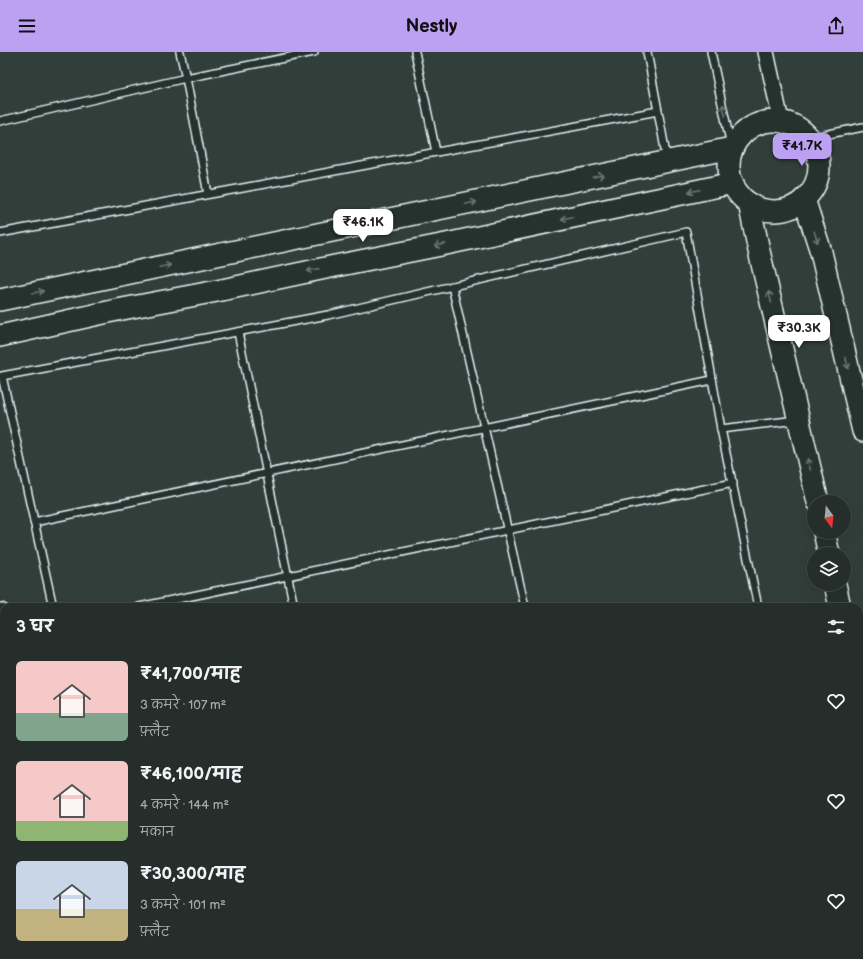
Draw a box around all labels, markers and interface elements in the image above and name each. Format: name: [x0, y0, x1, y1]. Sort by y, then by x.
icon: menu: [16, 15, 38, 37]
icon: share: [825, 15, 847, 37]
text: Nestly: [406, 16, 457, 37]
one-way arrow: [719, 104, 727, 117]
pin: ₹41.7K: [769, 133, 835, 167]
text: ₹41.7K: [782, 138, 822, 154]
one-way arrow: [591, 172, 604, 180]
one-way arrow: [688, 188, 701, 196]
one-way arrow: [464, 198, 477, 206]
pin: ₹46.1K: [330, 209, 396, 243]
text: ₹46.1K: [342, 214, 384, 230]
one-way arrow: [561, 214, 574, 222]
one-way arrow: [813, 230, 820, 243]
one-way arrow: [434, 242, 447, 250]
one-way arrow: [159, 262, 172, 270]
one-way arrow: [306, 267, 319, 275]
one-way arrow: [31, 288, 44, 296]
one-way arrow: [765, 290, 773, 303]
pin: ₹30.3K: [766, 315, 832, 349]
text: ₹30.3K: [777, 320, 821, 336]
one-way arrow: [844, 356, 851, 369]
one-way arrow: [805, 458, 813, 471]
north arrow: [807, 495, 851, 539]
map controls: [807, 495, 851, 591]
button: layers: [807, 547, 851, 591]
icon: filters: [825, 616, 847, 638]
text: 3 घर: [16, 617, 53, 637]
text: ₹41,700/माह: [140, 664, 241, 684]
icon: home: [48, 677, 96, 725]
icon: heart: [825, 690, 847, 712]
text: 3 कमरे · 107 m²: [140, 697, 227, 713]
text: फ़्लैट: [140, 724, 170, 740]
text: ₹46,100/माह: [140, 764, 242, 784]
icon: home: [48, 777, 96, 825]
icon: heart: [825, 790, 847, 812]
text: 4 कमरे · 144 m²: [140, 797, 229, 813]
text: मकान: [140, 824, 174, 840]
text: ₹30,300/माह: [140, 864, 245, 884]
icon: home: [48, 877, 96, 925]
icon: heart: [825, 890, 847, 912]
text: 3 कमरे · 101 m²: [140, 897, 226, 913]
text: फ़्लैट: [140, 924, 170, 940]

